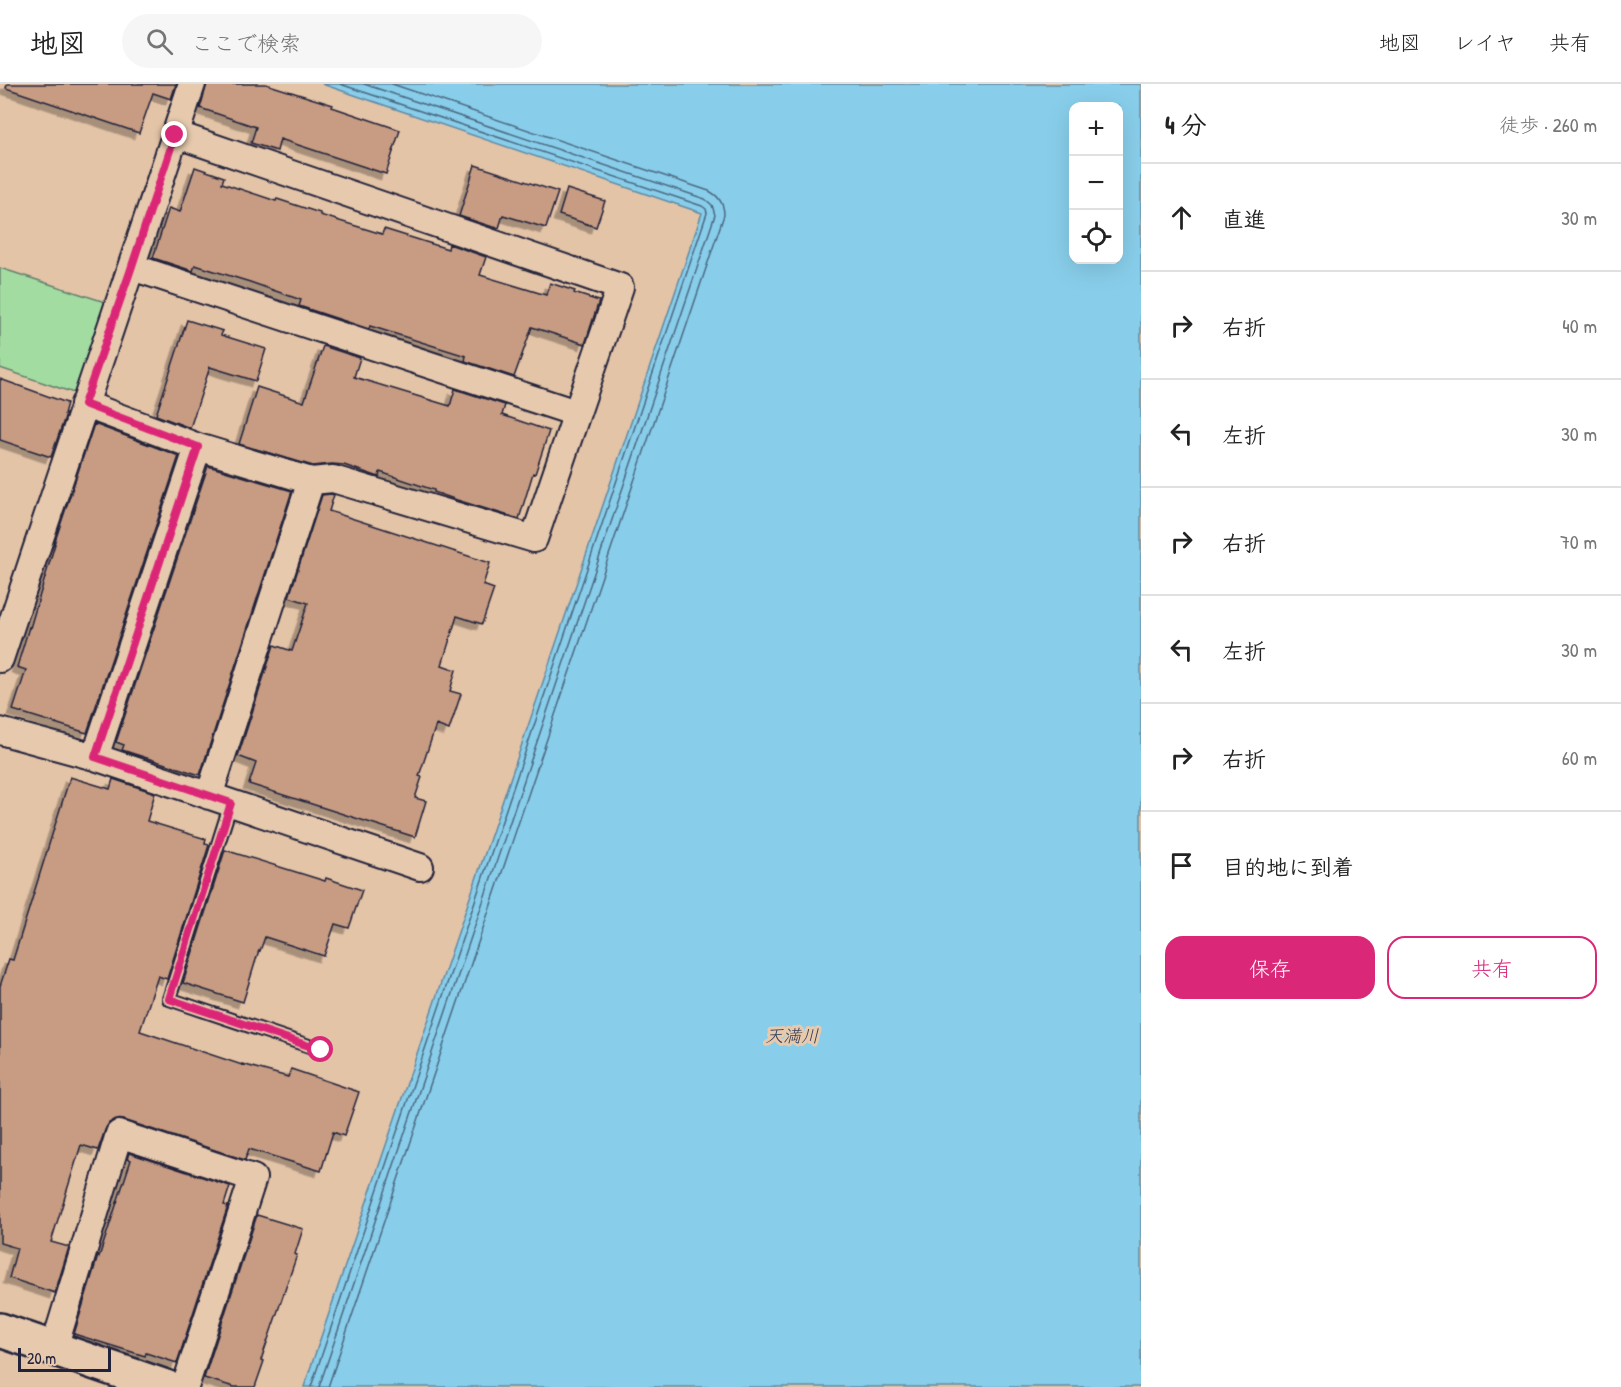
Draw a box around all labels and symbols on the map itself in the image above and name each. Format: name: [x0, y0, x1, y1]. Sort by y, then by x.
route end: [161, 121, 187, 147]
water label: 天満川: [765, 1023, 819, 1048]
route start: [307, 1036, 333, 1062]
scale bar: [18, 1345, 111, 1372]

